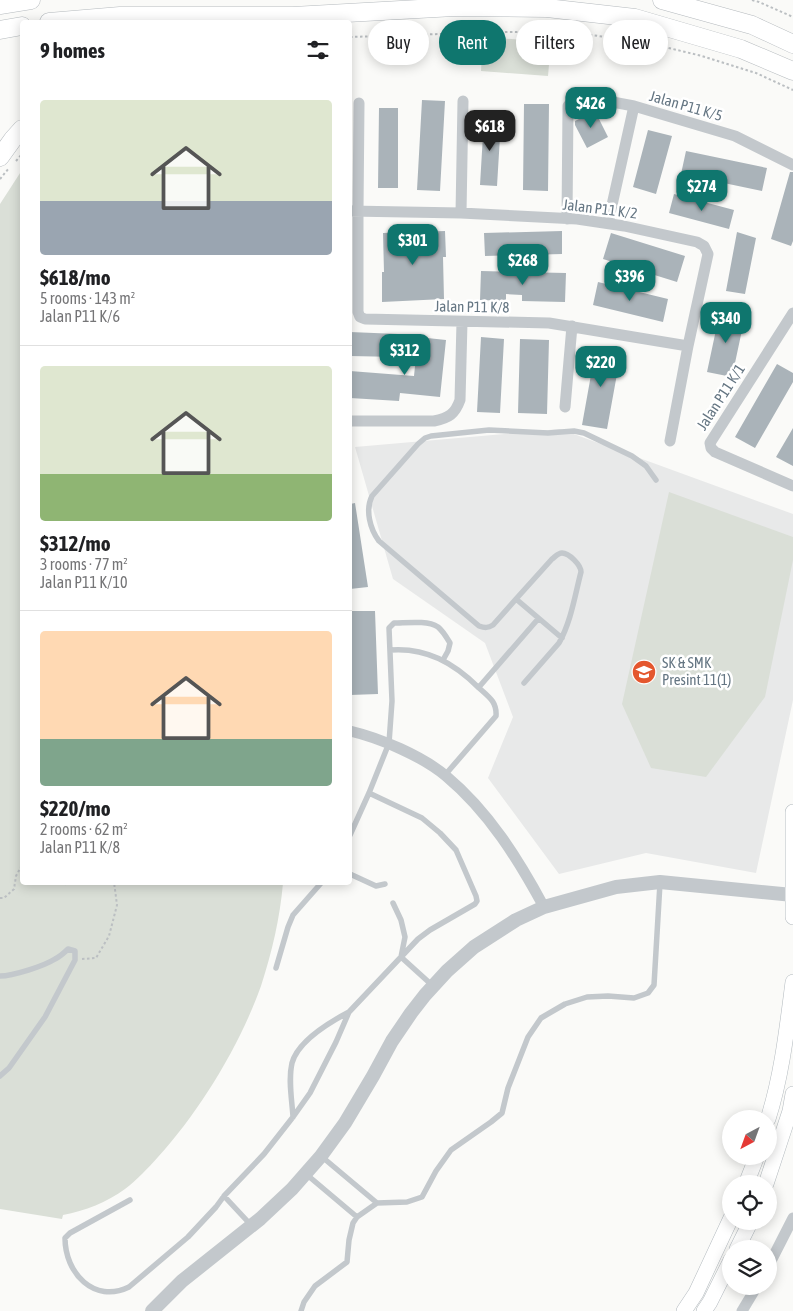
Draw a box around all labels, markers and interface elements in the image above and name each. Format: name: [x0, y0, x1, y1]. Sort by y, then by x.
chip: Buy: [368, 20, 429, 65]
chip: Rent: [439, 20, 506, 65]
chip: Filters: [516, 20, 593, 65]
chip: New: [603, 20, 668, 65]
icon: filters: [304, 36, 332, 64]
text: 9 homes: [40, 38, 105, 62]
pin: $426: [561, 86, 621, 129]
street label: Jalan P11 K/5: [648, 87, 725, 124]
text: $426: [576, 94, 606, 112]
pin: $618: [460, 110, 520, 152]
text: $618: [475, 117, 505, 135]
icon: home: [141, 133, 231, 223]
pin: $274: [672, 170, 732, 212]
text: $274: [687, 177, 717, 195]
street label: Jalan P11 K/2: [562, 195, 638, 222]
pin: $301: [383, 224, 443, 266]
text: $301: [398, 231, 428, 249]
pin: $268: [493, 244, 553, 286]
text: $268: [508, 251, 538, 269]
pin: $396: [600, 260, 660, 302]
text: $618/mo: [40, 265, 111, 289]
text: $396: [615, 267, 645, 285]
text: 5 rooms · 143 m²: [40, 289, 135, 307]
street label: Jalan P11 K/8: [434, 297, 510, 316]
pin: $340: [696, 302, 756, 344]
text: Jalan P11 K/6: [40, 307, 120, 325]
text: $340: [711, 309, 741, 327]
pin: $312: [375, 334, 435, 376]
text: $312: [390, 341, 420, 359]
pin: $220: [571, 346, 631, 388]
text: $220: [586, 353, 616, 371]
street label: Jalan P11 K/1: [693, 361, 748, 433]
icon: home: [141, 398, 231, 488]
text: $312/mo: [40, 531, 111, 555]
text: 3 rooms · 77 m²: [40, 555, 128, 573]
text: Jalan P11 K/10: [40, 573, 128, 591]
place label: SK & SMK Presint 11(1): [662, 654, 731, 688]
school or university icon: SK & SMK Presint 11(1): [631, 659, 657, 685]
icon: home: [141, 663, 231, 753]
text: $220/mo: [40, 796, 111, 820]
text: 2 rooms · 62 m²: [40, 820, 128, 838]
text: Jalan P11 K/8: [40, 838, 120, 856]
north arrow: [722, 1110, 778, 1165]
map controls: [722, 1110, 777, 1295]
button: locate: [722, 1175, 777, 1230]
button: layers: [722, 1240, 777, 1295]

